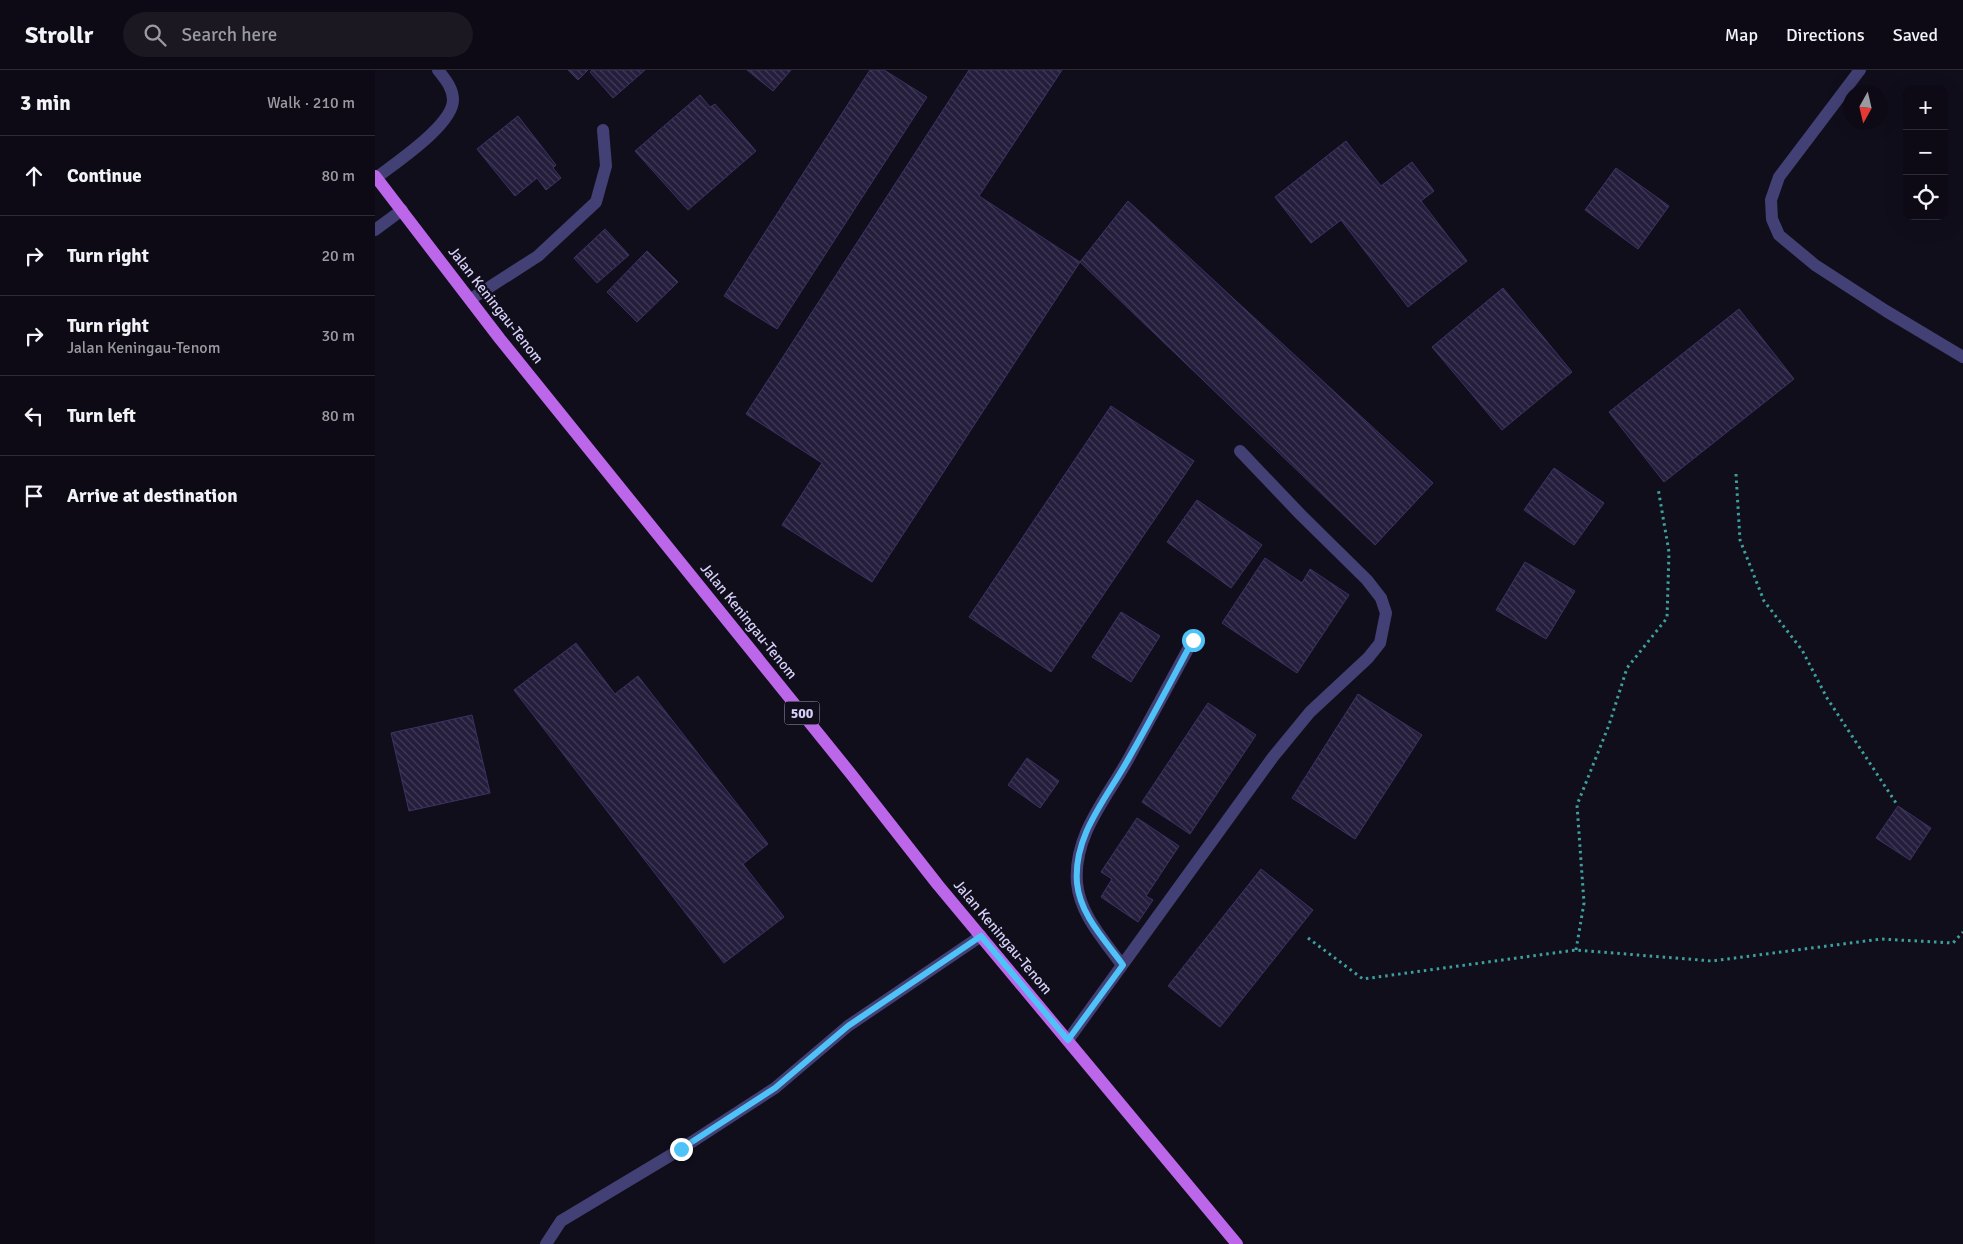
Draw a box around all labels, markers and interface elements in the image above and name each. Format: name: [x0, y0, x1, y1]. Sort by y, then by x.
search box: [123, 12, 473, 57]
text: Strollr: [25, 20, 93, 50]
icon: search: [141, 21, 169, 49]
text: Search here: [181, 23, 277, 47]
text: Map: [1725, 24, 1758, 46]
text: Directions: [1786, 24, 1865, 46]
text: Saved: [1893, 24, 1938, 46]
north arrow: [1843, 85, 1888, 130]
map controls: [1903, 85, 1948, 220]
button: +: [1903, 85, 1948, 130]
text: 3 min: [20, 90, 71, 116]
text: Walk · 210 m: [267, 93, 355, 113]
button: −: [1903, 130, 1948, 175]
icon: ahead: [20, 162, 48, 190]
text: Continue: [67, 164, 142, 188]
text: 80 m: [321, 166, 355, 186]
button: locate: [1903, 175, 1948, 220]
icon: right: [20, 242, 48, 270]
street label: Jalan Keningau-Tenom: [445, 243, 547, 367]
text: Turn right: [67, 244, 149, 268]
text: 20 m: [321, 246, 355, 266]
text: Turn right: [67, 314, 149, 338]
icon: right: [20, 322, 48, 350]
text: 30 m: [321, 326, 355, 346]
text: Jalan Keningau-Tenom: [67, 338, 220, 358]
icon: left: [20, 402, 48, 430]
text: Turn left: [67, 404, 136, 428]
text: 80 m: [321, 406, 355, 426]
icon: arrive: [20, 482, 48, 510]
text: Arrive at destination: [67, 484, 238, 508]
street label: Jalan Keningau-Tenom: [697, 559, 801, 683]
route start: [1182, 629, 1205, 652]
road number: 500: [785, 702, 819, 724]
street label: Jalan Keningau-Tenom: [950, 876, 1056, 998]
route end: [670, 1138, 693, 1161]

